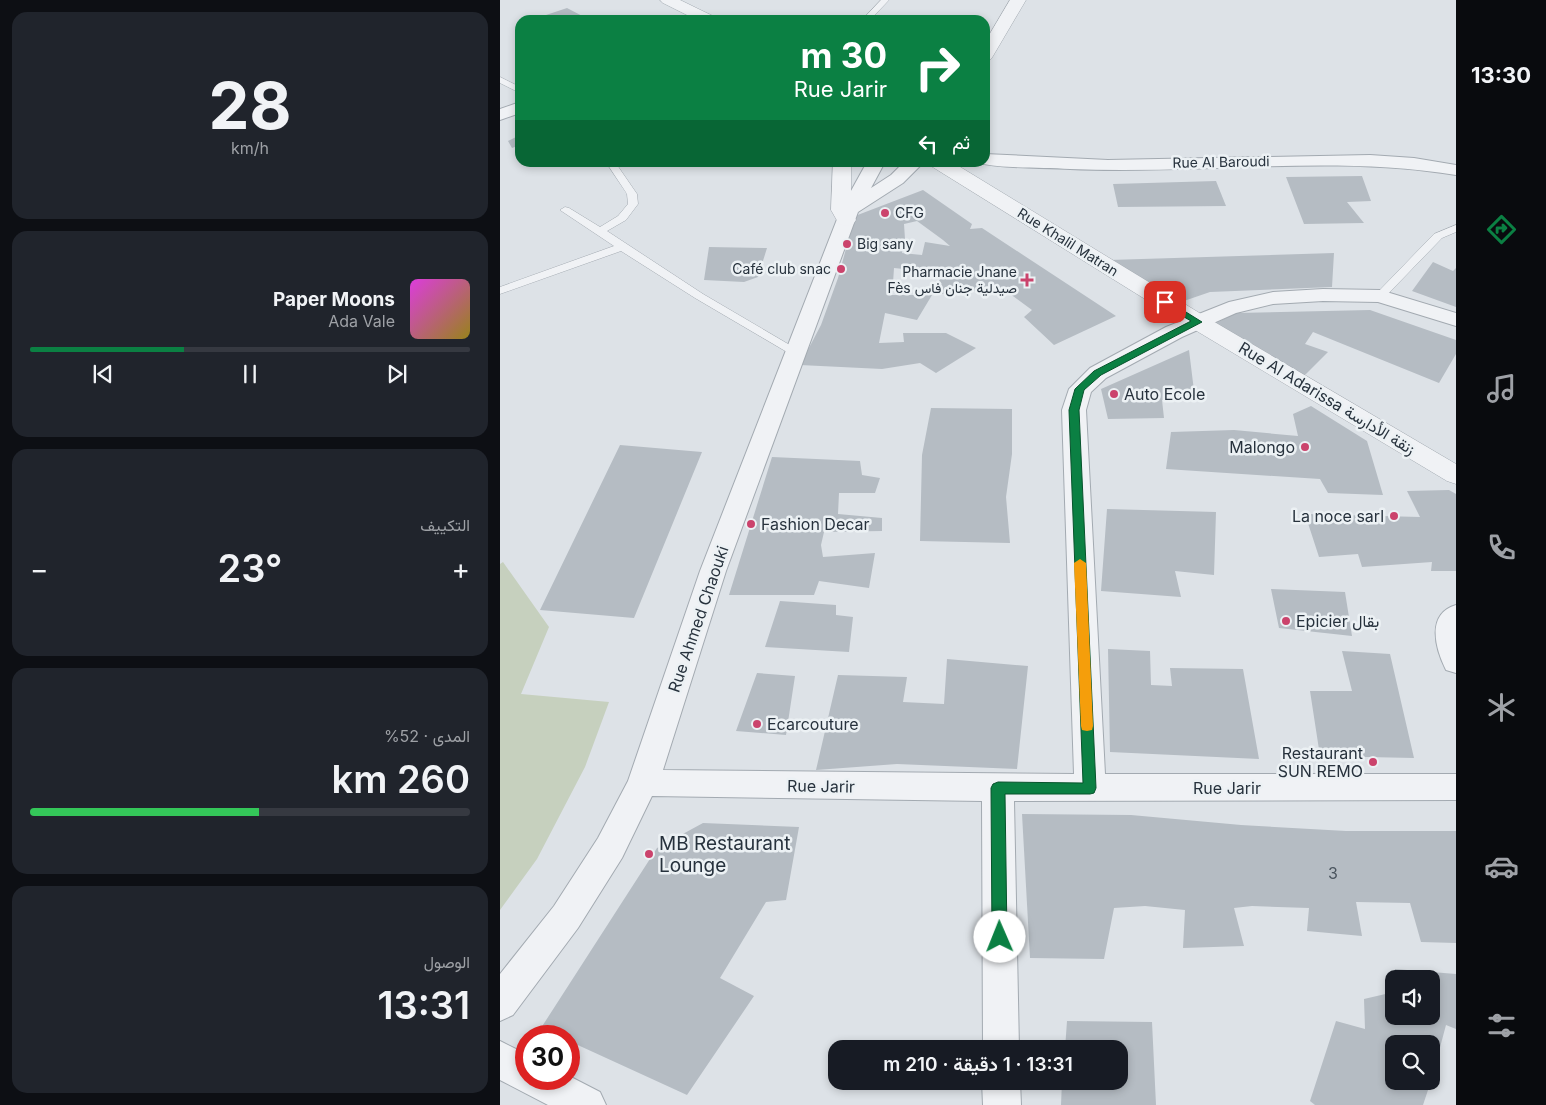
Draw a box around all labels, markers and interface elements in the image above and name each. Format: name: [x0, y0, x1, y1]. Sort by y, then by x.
text: 30 m: [801, 34, 887, 76]
icon: right: [905, 35, 970, 100]
text: 13:30: [1471, 62, 1531, 88]
text: 28: [208, 66, 292, 145]
text: Rue Jarir: [794, 76, 887, 102]
icon: left: [914, 130, 942, 158]
text: ثم: [952, 131, 970, 154]
text: km/h: [231, 138, 269, 158]
street label: Rue Al Baroudi: [1172, 152, 1270, 171]
place label: CFG: [895, 204, 924, 221]
street label: Rue Khalil Matran: [1015, 204, 1122, 279]
marker: CFG: [879, 207, 891, 219]
icon: directions: [1484, 212, 1519, 247]
place label: Big sany: [857, 235, 913, 252]
marker: Big sany: [841, 238, 853, 250]
place label: Café club snac: [732, 260, 831, 277]
marker: Café club snac: [835, 263, 847, 275]
place label: Pharmacie Jnane Fès صيدلية جنان فاس: [887, 263, 1017, 297]
marker: Pharmacie Jnane Fès صيدلية جنان فاس: [1021, 274, 1033, 286]
pin: [1144, 281, 1186, 323]
text: Paper Moons: [273, 288, 395, 311]
icon: arrive: [1151, 288, 1179, 316]
text: Ada Vale: [328, 311, 395, 331]
street label: Rue Al Adarissa زنقة الأدارسة: [1235, 337, 1419, 460]
icon: previous: [89, 360, 117, 388]
icon: pause: [236, 360, 264, 388]
icon: next: [383, 360, 411, 388]
icon: music: [1484, 371, 1519, 406]
place label: Auto Ecole: [1124, 384, 1205, 404]
marker: Auto Ecole: [1108, 388, 1120, 400]
place label: Malongo: [1229, 437, 1295, 457]
marker: Malongo: [1299, 441, 1311, 453]
place label: La noce sarl: [1292, 506, 1384, 526]
marker: La noce sarl: [1388, 510, 1400, 522]
place label: Fashion Decar: [761, 514, 870, 534]
text: التكييف: [420, 515, 470, 535]
marker: Fashion Decar: [745, 518, 757, 530]
icon: phone: [1484, 530, 1519, 565]
street label: Rue Ahmed Chaouki: [664, 543, 732, 695]
text: 23°: [218, 545, 282, 591]
text: −: [30, 552, 49, 586]
text: +: [451, 552, 470, 586]
place label: Epicier بقال: [1296, 611, 1379, 631]
marker: Epicier بقال: [1280, 615, 1292, 627]
icon: climate: [1484, 690, 1519, 725]
place label: Ecarcouture: [767, 714, 859, 734]
marker: Ecarcouture: [751, 718, 763, 730]
text: المدى · 52%: [384, 726, 470, 746]
place label: Restaurant SUN REMO: [1278, 743, 1363, 781]
text: 260 km: [332, 756, 470, 802]
marker: Restaurant SUN REMO: [1367, 756, 1379, 768]
street label: Rue Jarir: [787, 775, 855, 797]
street label: Rue Jarir: [1193, 778, 1261, 798]
place label: MB Restaurant Lounge: [659, 832, 790, 877]
marker: MB Restaurant Lounge: [643, 848, 655, 860]
icon: car: [1484, 849, 1519, 884]
house number: 3: [1328, 863, 1338, 883]
position arrow: [973, 910, 1025, 962]
text: الوصول: [424, 952, 470, 972]
map controls: [1385, 970, 1440, 1090]
button: sound: [1385, 970, 1440, 1025]
text: 13:31: [377, 982, 470, 1028]
icon: filters: [1484, 1008, 1519, 1043]
speed limit sign: 30: [515, 1025, 580, 1090]
button: search: [1385, 1035, 1440, 1090]
text: 13:31 · 1 دقيقة · 210 m: [883, 1053, 1073, 1076]

